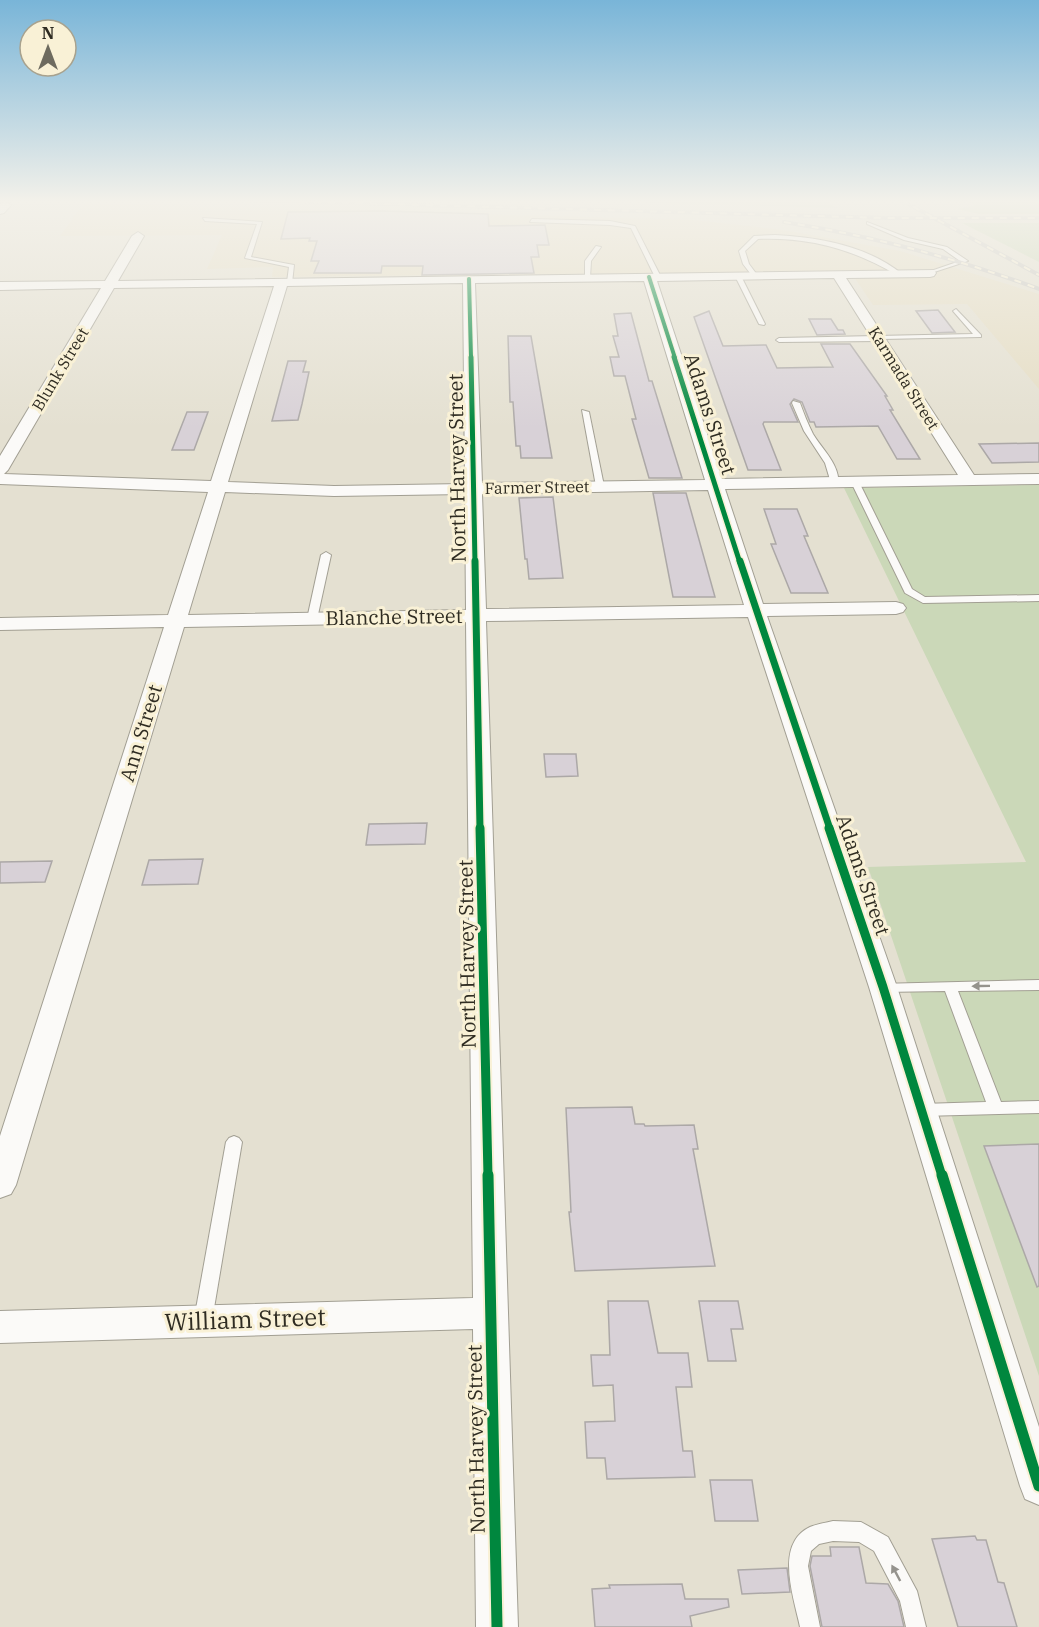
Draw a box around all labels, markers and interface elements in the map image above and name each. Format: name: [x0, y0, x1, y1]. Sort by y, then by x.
north arrow: [18, 18, 78, 78]
text: N: [42, 23, 54, 43]
street label: Blunk Street: [27, 323, 93, 414]
street label: Karmada Street: [864, 323, 944, 434]
street label: Adams Street: [678, 350, 743, 478]
street label: North Harvey Street: [441, 373, 472, 563]
street label: Farmer Street: [484, 476, 590, 498]
street label: Blanche Street: [325, 602, 463, 631]
street label: Ann Street: [113, 681, 168, 785]
street label: Adams Street: [830, 811, 897, 939]
street label: North Harvey Street: [451, 859, 482, 1049]
one-way arrow: [971, 981, 990, 991]
street label: William Street: [164, 1300, 326, 1338]
street label: North Harvey Street: [460, 1344, 491, 1534]
one-way arrow: [891, 1564, 901, 1581]

